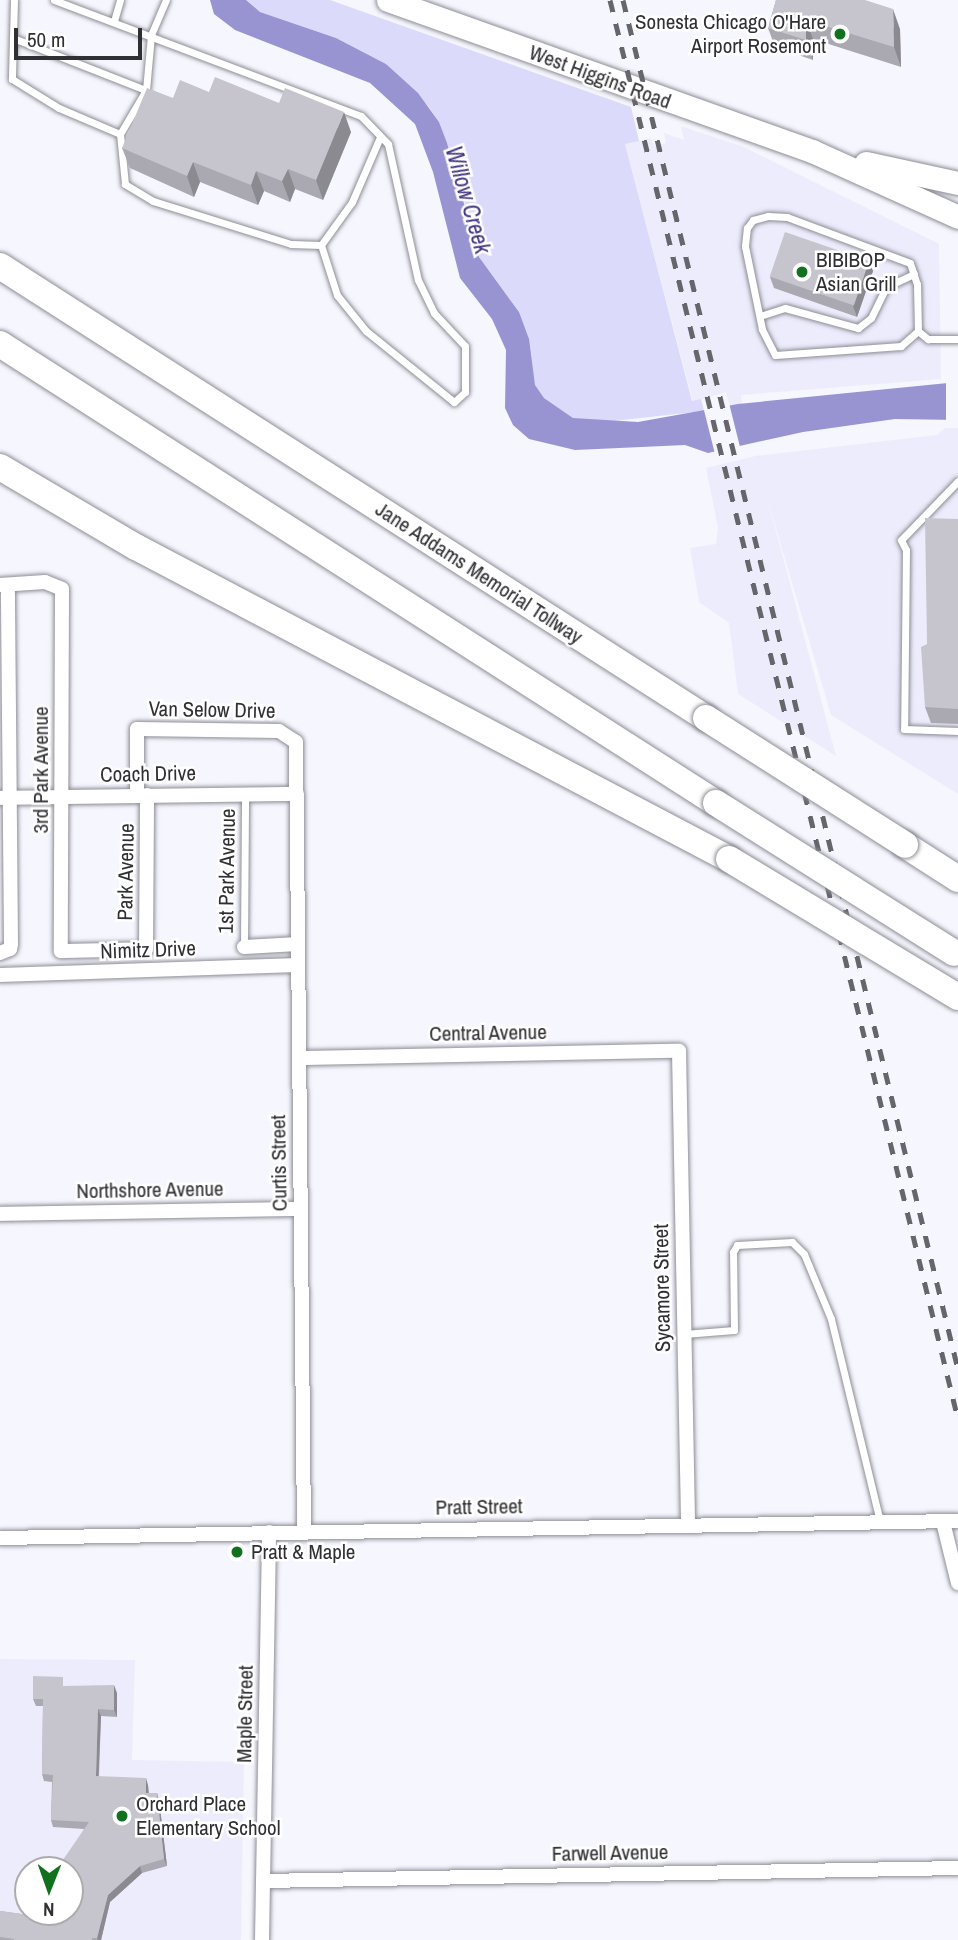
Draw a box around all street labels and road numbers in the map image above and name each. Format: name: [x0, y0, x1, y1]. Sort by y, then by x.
street label: West Higgins Road: [526, 40, 674, 114]
street label: Jane Addams Memorial Tollway: [370, 496, 588, 650]
street label: Van Selow Drive: [148, 696, 276, 724]
street label: 3rd Park Avenue: [28, 706, 54, 834]
street label: Coach Drive: [100, 761, 196, 787]
street label: 1st Park Avenue: [213, 808, 241, 934]
street label: Park Avenue: [113, 823, 139, 921]
street label: Nimitz Drive: [100, 936, 196, 964]
street label: Central Avenue: [429, 1019, 547, 1047]
street label: Curtis Street: [266, 1114, 292, 1212]
street label: Northshore Avenue: [76, 1176, 224, 1204]
street label: Sycamore Street: [648, 1224, 676, 1352]
street label: Pratt Street: [435, 1494, 523, 1520]
street label: Maple Street: [232, 1665, 258, 1763]
street label: Farwell Avenue: [551, 1839, 669, 1867]

